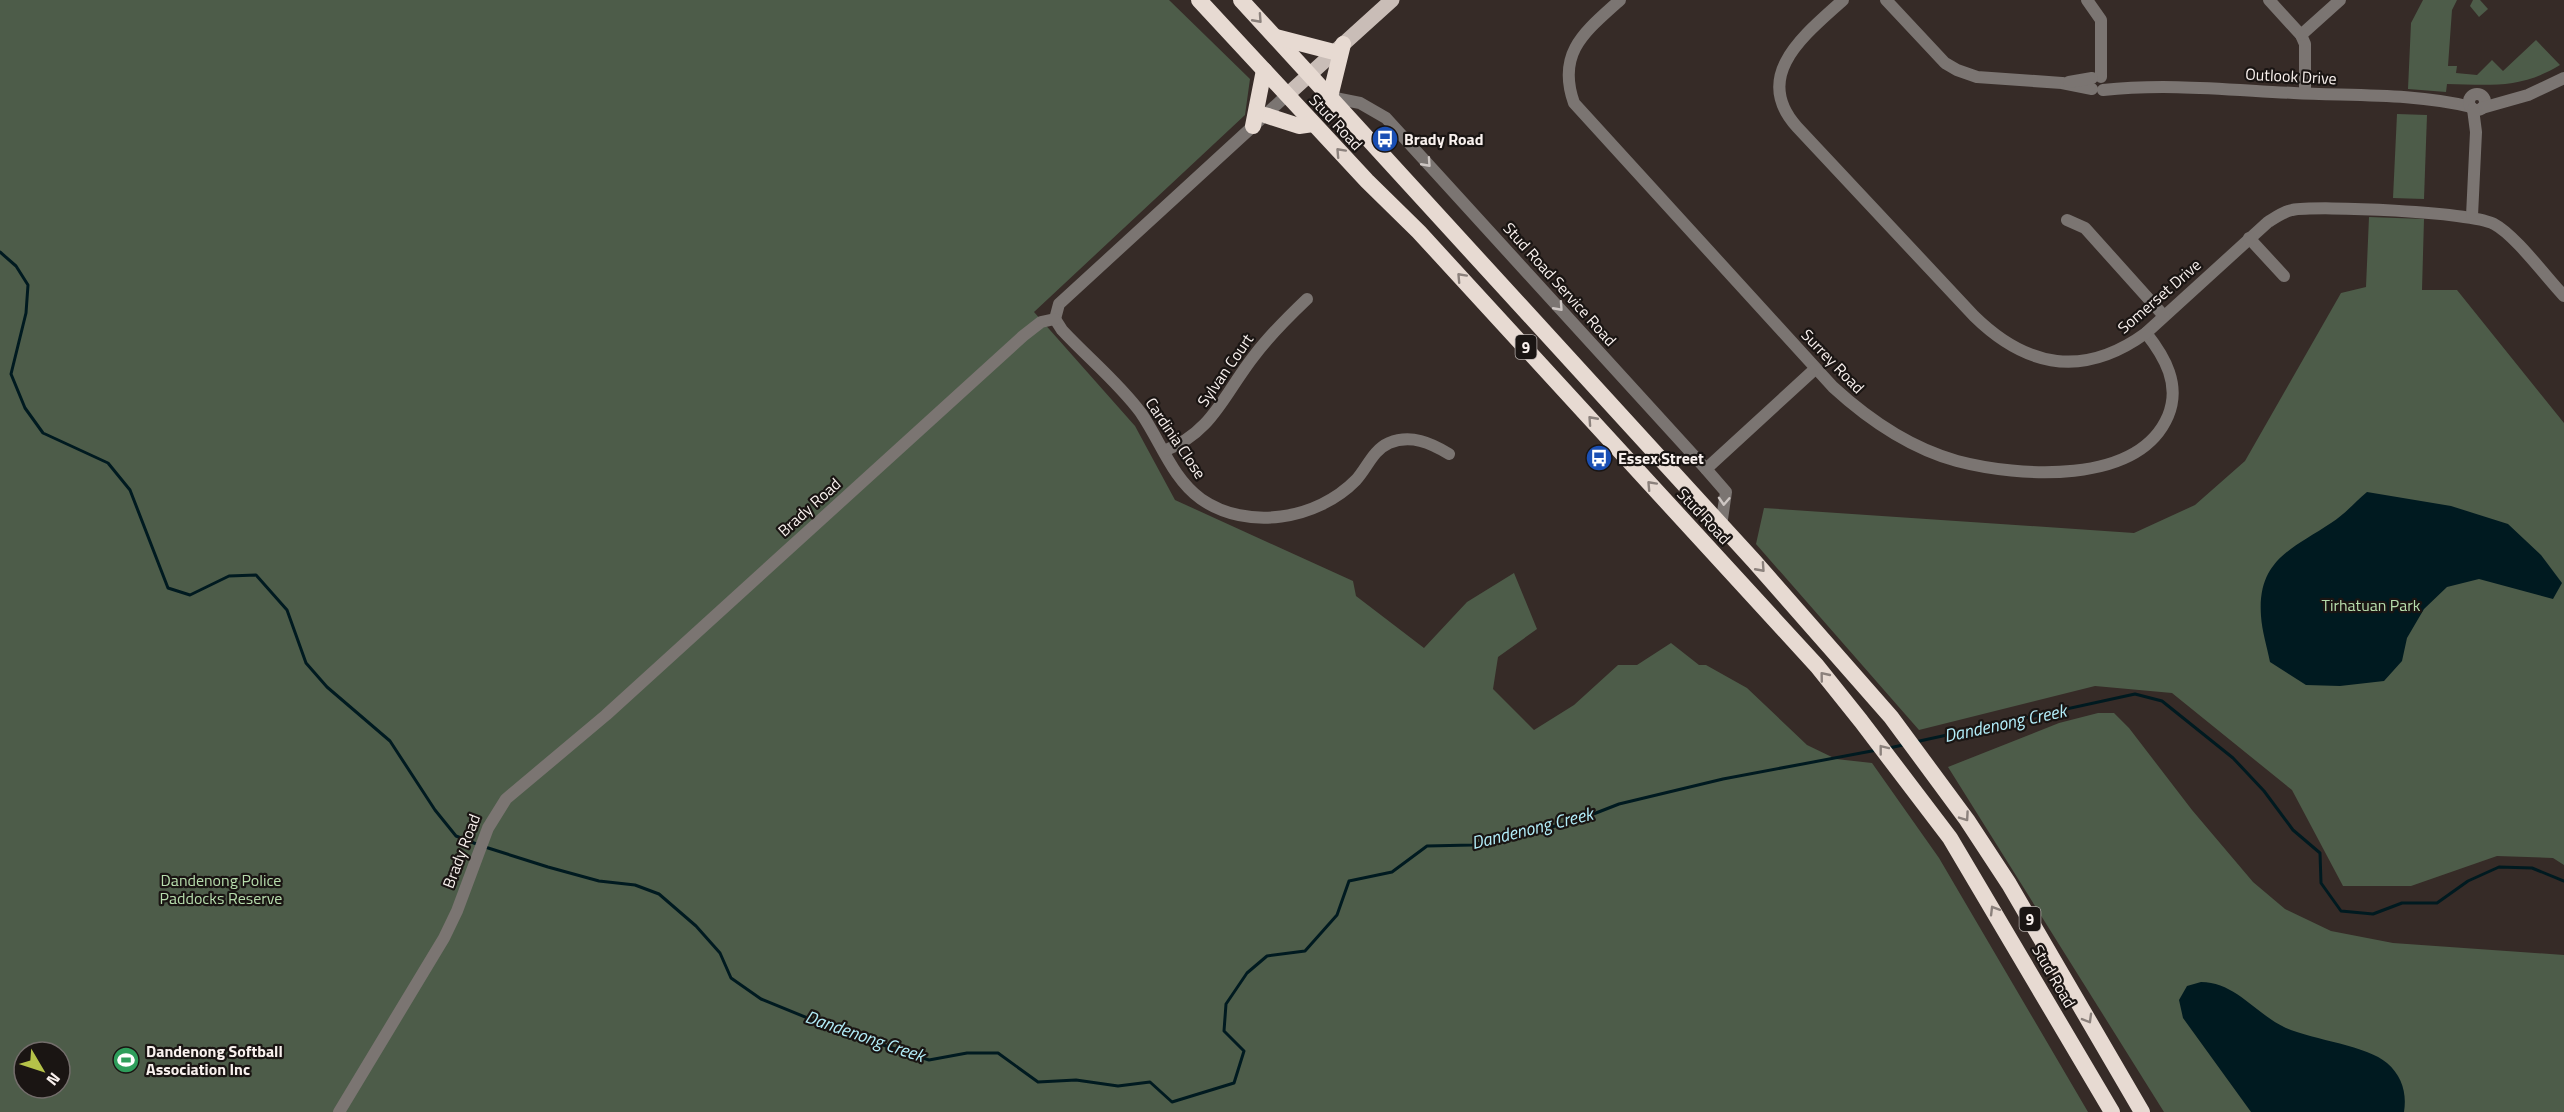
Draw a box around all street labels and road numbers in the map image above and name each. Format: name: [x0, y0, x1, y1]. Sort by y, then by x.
street label: Outlook Drive: [2245, 62, 2337, 90]
street label: Stud Road: [1304, 88, 1368, 156]
street label: Stud Road Service Road: [1498, 217, 1622, 351]
street label: Somerset Drive: [2112, 253, 2206, 339]
street label: Surrey Road: [1796, 323, 1870, 399]
street label: Sylvan Court: [1191, 328, 1259, 411]
road number: 9: [1516, 335, 1537, 359]
street label: Cardinia Close: [1140, 392, 1212, 484]
street label: Brady Road: [772, 472, 846, 542]
street label: Stud Road: [1672, 482, 1736, 550]
street label: Brady Road: [436, 810, 486, 892]
road number: 9: [2020, 907, 2040, 931]
street label: Stud Road: [2026, 940, 2082, 1012]

